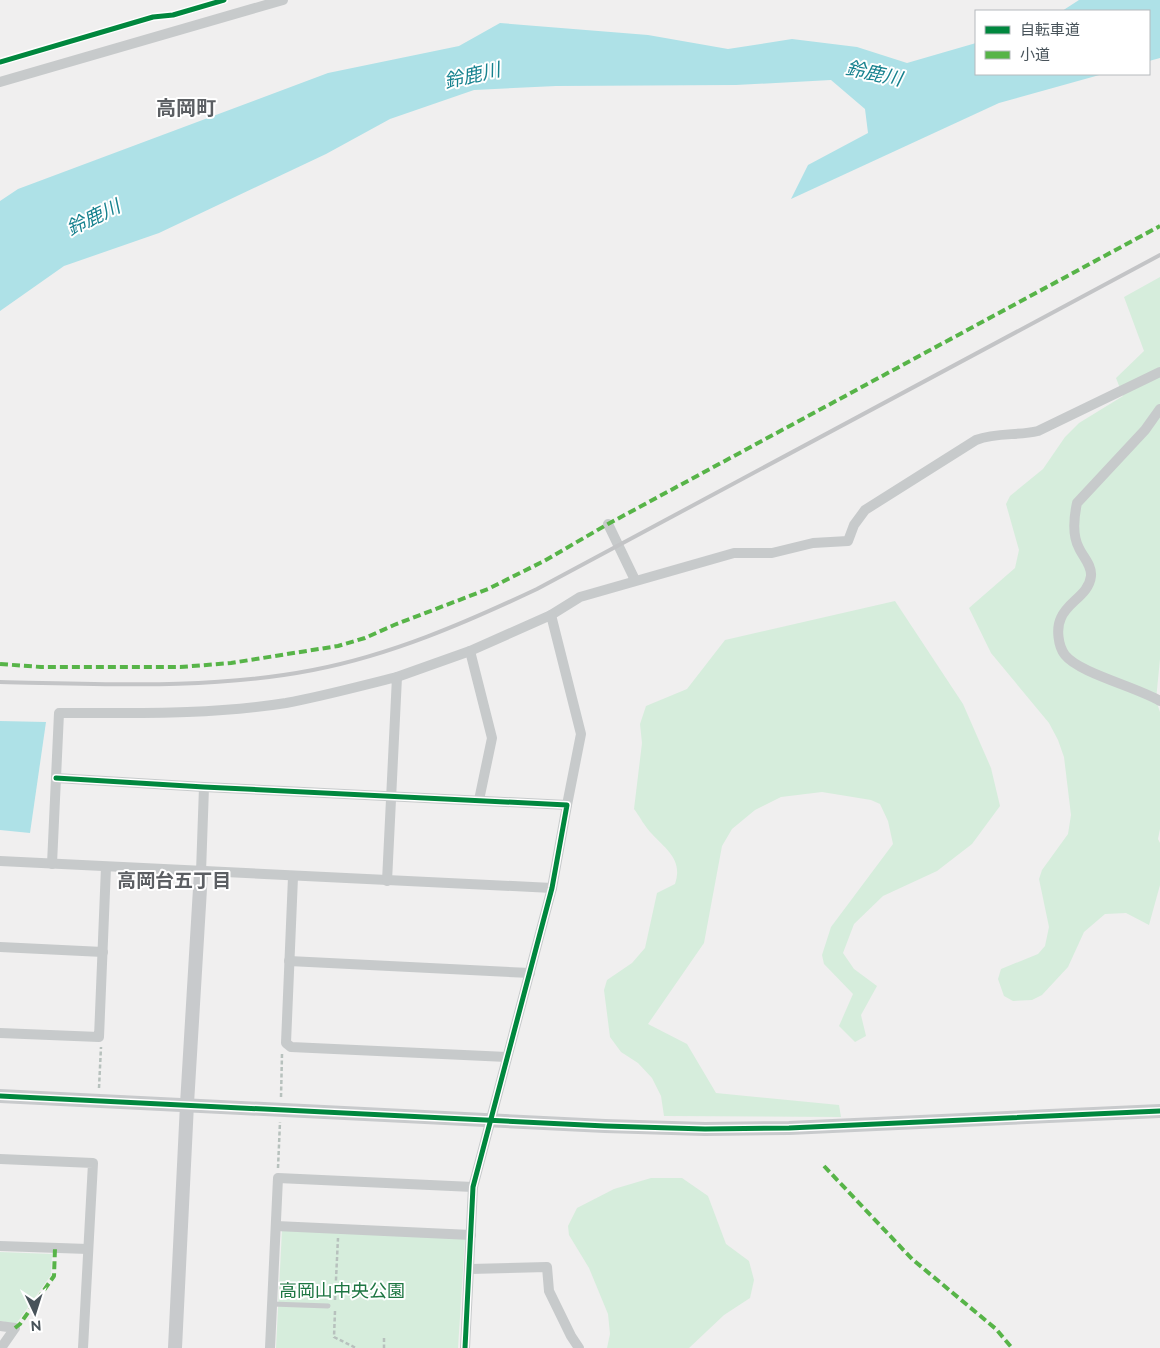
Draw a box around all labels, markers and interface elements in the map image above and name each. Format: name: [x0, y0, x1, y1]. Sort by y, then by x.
legend: [975, 10, 1150, 75]
text: 自転車道: [1020, 21, 1080, 39]
text: 小道: [1020, 46, 1050, 64]
water label: 鈴鹿川: [844, 56, 906, 90]
water label: 鈴鹿川: [442, 57, 504, 92]
district label: 高岡町: [156, 96, 216, 120]
water label: 鈴鹿川: [63, 194, 125, 239]
district label: 高岡台五丁目: [117, 869, 231, 891]
park label: 高岡山中央公園: [279, 1280, 405, 1301]
north arrow: [10, 1288, 60, 1338]
text: N: [30, 1318, 42, 1334]

